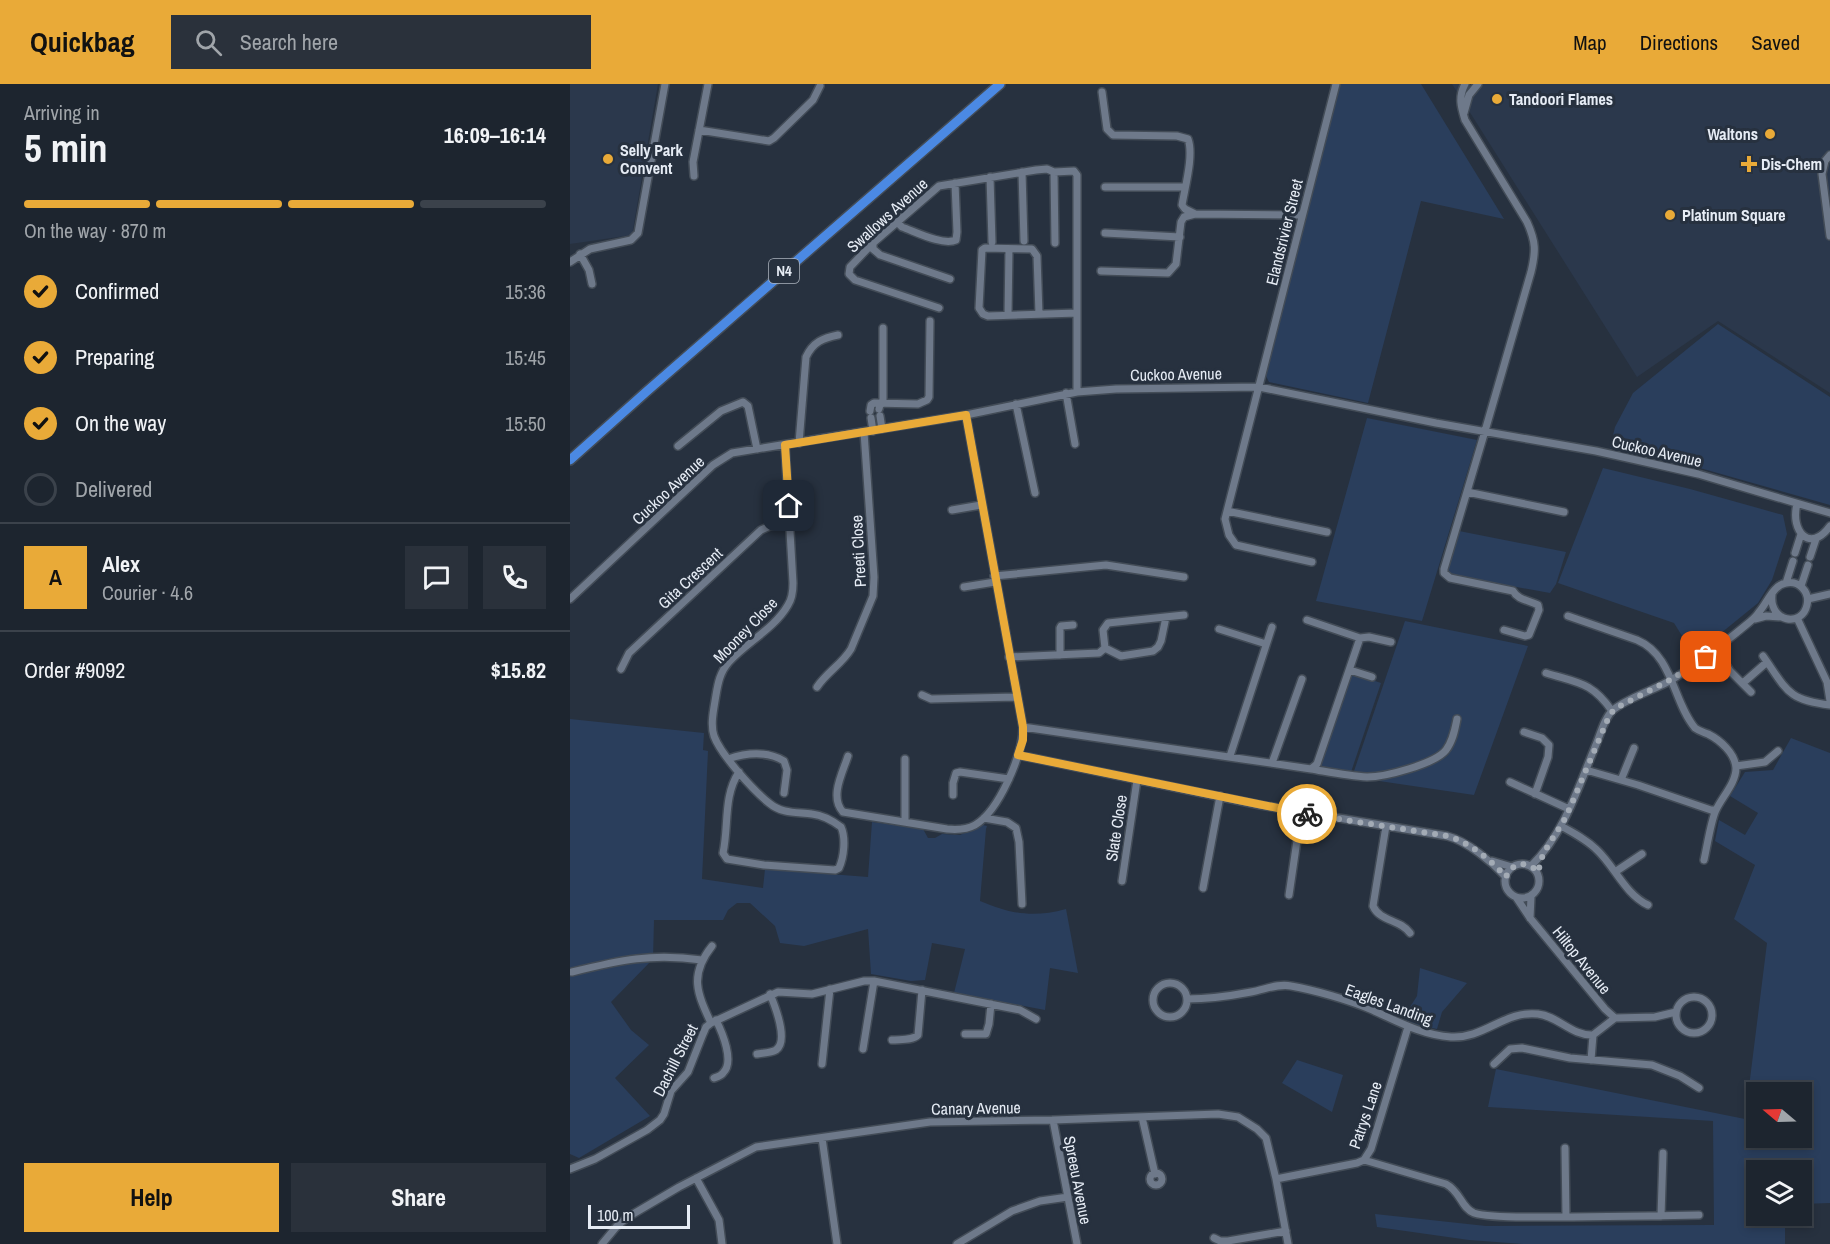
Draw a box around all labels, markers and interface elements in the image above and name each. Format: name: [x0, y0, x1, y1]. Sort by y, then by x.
search box: [171, 15, 591, 69]
text: Quickbag: [30, 23, 135, 61]
icon: search: [192, 26, 225, 59]
text: Search here: [240, 27, 338, 57]
text: Map: [1573, 28, 1607, 57]
text: Directions: [1640, 28, 1718, 57]
text: Saved: [1751, 28, 1800, 57]
place label: Tandoori Flames: [1509, 88, 1613, 110]
marker: Tandoori Flames: [1490, 92, 1504, 106]
text: Arriving in: [24, 99, 100, 126]
text: 16:09–16:14: [444, 120, 546, 150]
text: 5 min: [24, 122, 108, 174]
place label: Waltons: [1707, 123, 1758, 145]
marker: Waltons: [1763, 127, 1777, 141]
place label: Selly Park Convent: [620, 139, 683, 179]
marker: Selly Park Convent: [601, 152, 615, 166]
place label: Dis-Chem: [1761, 153, 1822, 175]
marker: Dis-Chem: [1742, 157, 1756, 171]
street label: Swallows Avenue: [842, 173, 932, 257]
street label: Elandsrivier Street: [1260, 176, 1308, 287]
place label: Platinum Square: [1682, 204, 1786, 226]
marker: Platinum Square: [1663, 208, 1677, 222]
text: On the way · 870 m: [24, 217, 166, 244]
road number: N4: [769, 259, 799, 283]
icon: check: [24, 275, 57, 308]
text: Confirmed: [75, 276, 159, 306]
text: 15:36: [505, 278, 546, 305]
icon: check: [24, 341, 57, 374]
text: Preparing: [75, 342, 154, 372]
text: 15:45: [505, 344, 546, 371]
street label: Cuckoo Avenue: [1130, 362, 1222, 386]
icon: check: [24, 407, 57, 440]
text: On the way: [75, 408, 166, 438]
text: 15:50: [505, 410, 546, 437]
street label: Cuckoo Avenue: [1610, 430, 1704, 472]
street label: Cuckoo Avenue: [627, 451, 709, 529]
text: Delivered: [75, 474, 152, 504]
pin: [763, 480, 814, 531]
icon: home: [772, 489, 805, 522]
street label: Preeti Close: [845, 514, 871, 588]
street label: Gita Crescent: [653, 542, 727, 614]
button: chat: [405, 546, 468, 609]
button: phone: [483, 546, 546, 609]
text: Alex: [102, 549, 140, 579]
text: A: [49, 562, 62, 592]
text: Courier · 4.6: [102, 579, 193, 606]
street label: Mooney Close: [708, 592, 782, 668]
pin: [1680, 631, 1731, 682]
icon: bag: [1689, 640, 1722, 673]
text: Order #9092: [24, 655, 125, 685]
text: $15.82: [491, 655, 546, 685]
courier: [1277, 784, 1337, 844]
street label: Slate Close: [1100, 793, 1132, 863]
icon: bike: [1291, 798, 1324, 831]
street label: Hiltop Avenue: [1548, 921, 1616, 999]
street label: Eagles Landing: [1342, 978, 1436, 1030]
street label: Dachill Street: [647, 1020, 703, 1100]
street label: Patrys Lane: [1343, 1078, 1387, 1152]
north arrow: [1746, 1082, 1812, 1148]
map controls: [1746, 1082, 1812, 1226]
street label: Canary Avenue: [931, 1096, 1021, 1120]
street label: Spreeu Avenue: [1059, 1134, 1097, 1226]
button: layers: [1746, 1160, 1812, 1226]
button: Help: [24, 1163, 279, 1232]
button: Share: [291, 1163, 546, 1232]
scale bar: [588, 1202, 690, 1230]
text: 100 m: [597, 1204, 633, 1226]

